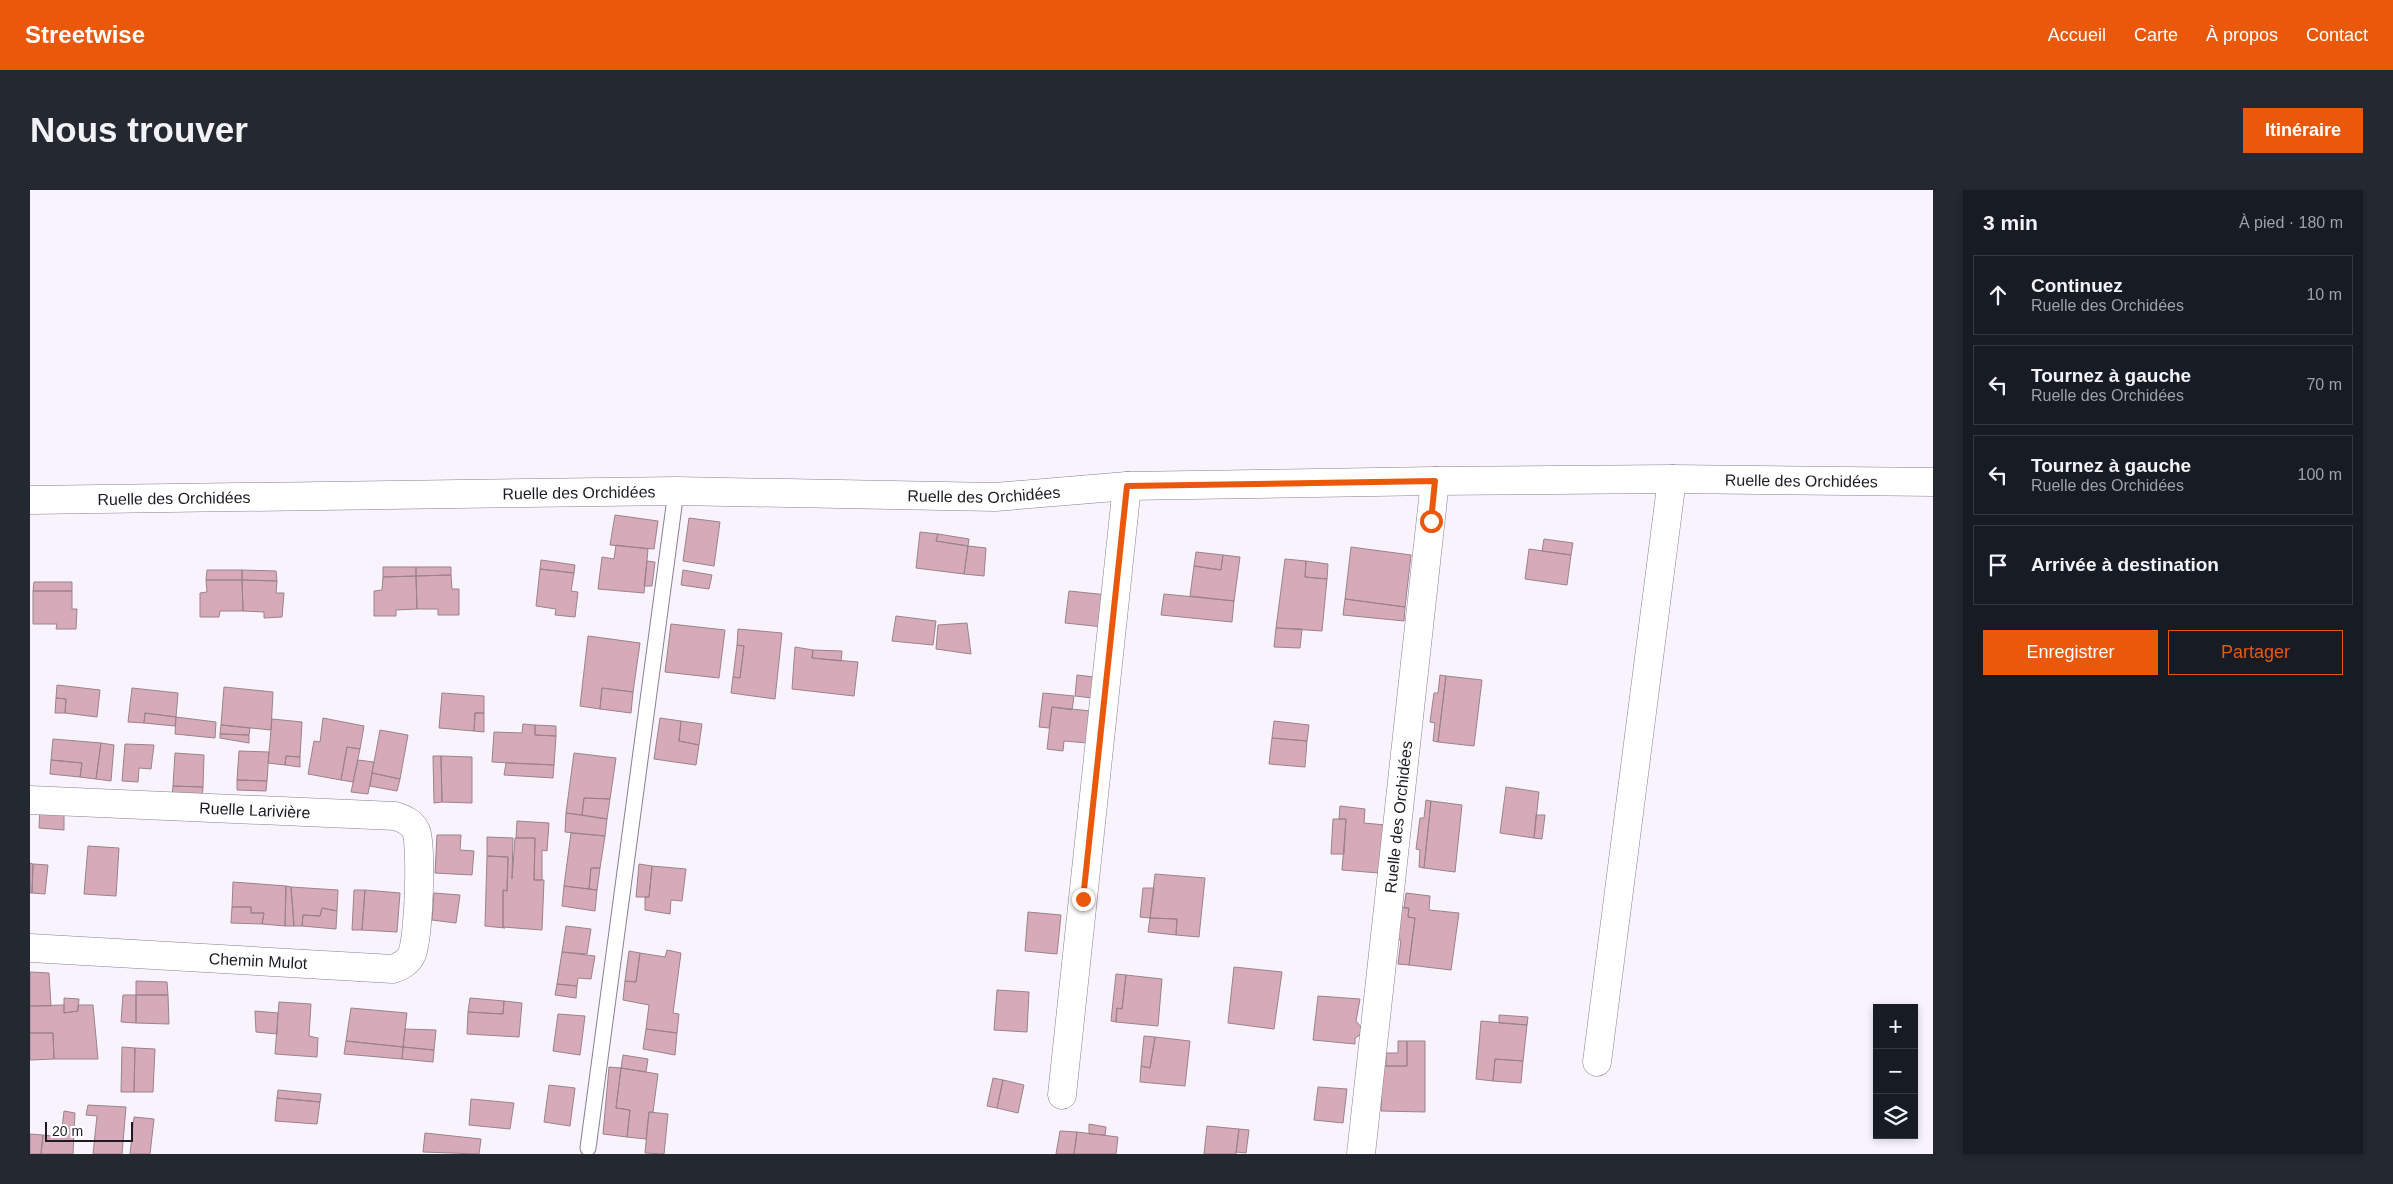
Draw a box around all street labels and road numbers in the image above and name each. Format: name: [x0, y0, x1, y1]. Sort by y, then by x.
street label: Ruelle des Orchidées: [1725, 471, 1878, 490]
street label: Ruelle des Orchidées: [502, 483, 656, 502]
street label: Ruelle des Orchidées: [907, 483, 1061, 506]
street label: Ruelle des Orchidées: [97, 488, 251, 508]
street label: Ruelle des Orchidées: [1381, 740, 1415, 894]
street label: Ruelle Larivière: [199, 799, 311, 821]
street label: Chemin Mulot: [208, 950, 308, 972]

